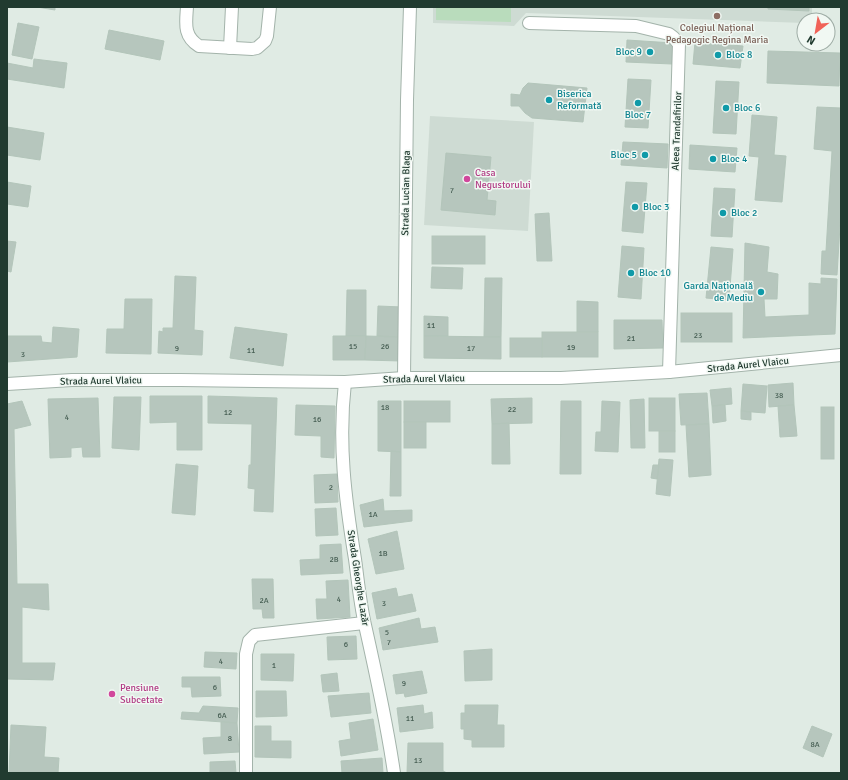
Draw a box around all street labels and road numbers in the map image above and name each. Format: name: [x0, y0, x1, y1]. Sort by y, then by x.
street label: Aleea Trandafirilor: [670, 91, 684, 171]
street label: Strada Lucian Blaga: [399, 150, 413, 236]
street label: Strada Aurel Vlaicu: [707, 355, 789, 375]
street label: Strada Aurel Vlaicu: [383, 372, 465, 386]
street label: Strada Aurel Vlaicu: [60, 374, 142, 388]
street label: Strada Gheorghe Lazăr: [344, 529, 372, 627]

